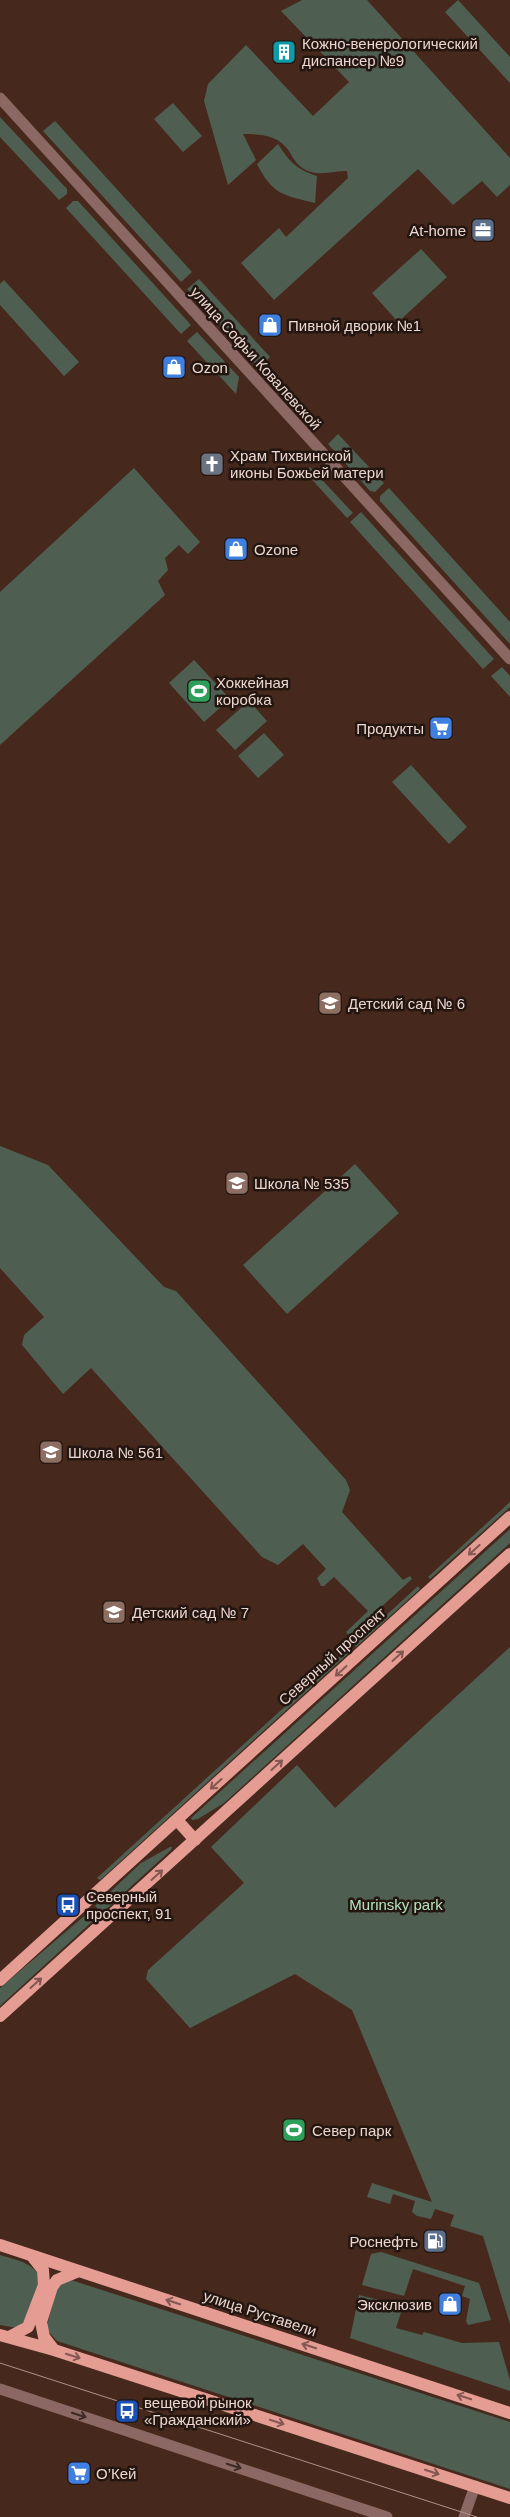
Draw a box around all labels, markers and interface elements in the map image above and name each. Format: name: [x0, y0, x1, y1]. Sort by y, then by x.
place label: Кожно-венерологический диспансер №9: [302, 35, 478, 69]
building icon: Кожно-венерологический диспансер №9: [271, 39, 297, 65]
office icon: At-home: [470, 217, 496, 243]
place label: At-home: [409, 222, 466, 239]
street label: улица Софьи Ковалевской: [187, 283, 325, 433]
shop icon: Пивной дворик №1: [257, 312, 283, 338]
place label: Пивной дворик №1: [288, 317, 421, 334]
shop icon: Ozon: [161, 354, 187, 380]
place label: Ozon: [192, 359, 228, 376]
place label: Храм Тихвинской иконы Божьей матери: [230, 447, 384, 481]
church icon: Храм Тихвинской иконы Божьей матери: [199, 451, 225, 477]
shop icon: Ozone: [223, 536, 249, 562]
place label: Ozone: [254, 541, 298, 558]
place label: Хоккейная коробка: [216, 674, 289, 708]
sports icon: Хоккейная коробка: [186, 678, 212, 704]
supermarket icon: Продукты: [428, 715, 454, 741]
place label: Продукты: [356, 720, 424, 737]
school or university icon: Детский сад № 6: [317, 990, 343, 1016]
place label: Детский сад № 6: [348, 995, 465, 1012]
school or university icon: Школа № 535: [224, 1170, 250, 1196]
place label: Школа № 535: [254, 1175, 349, 1192]
school or university icon: Школа № 561: [38, 1439, 64, 1465]
place label: Школа № 561: [68, 1444, 163, 1461]
one-way arrow: [467, 1544, 480, 1556]
school or university icon: Детский сад № 7: [101, 1599, 127, 1625]
place label: Детский сад № 7: [132, 1604, 249, 1621]
street label: Северный проспект: [275, 1604, 389, 1708]
one-way arrow: [391, 1650, 404, 1662]
one-way arrow: [334, 1665, 347, 1677]
one-way arrow: [271, 1760, 284, 1771]
one-way arrow: [210, 1778, 223, 1790]
one-way arrow: [150, 1869, 163, 1880]
place label: Северный проспект, 91: [86, 1888, 172, 1922]
bus stop icon: Северный проспект, 91: [55, 1892, 81, 1918]
park label: Murinsky park: [349, 1896, 443, 1913]
one-way arrow: [30, 1978, 43, 1989]
sports icon: Север парк: [281, 2117, 307, 2143]
place label: Север парк: [312, 2122, 392, 2139]
fuel station icon: Роснефть: [422, 2228, 448, 2254]
place label: Роснефть: [349, 2233, 418, 2250]
street label: улица Руставели: [201, 2287, 319, 2339]
shop icon: Эксклюзив: [437, 2291, 463, 2317]
place label: Эксклюзив: [357, 2296, 432, 2313]
one-way arrow: [166, 2297, 181, 2306]
one-way arrow: [302, 2341, 318, 2351]
one-way arrow: [64, 2351, 80, 2361]
one-way arrow: [456, 2392, 472, 2402]
place label: вещевой рынок «Гражданский»: [144, 2394, 252, 2428]
bus stop icon: вещевой рынок «Гражданский»: [114, 2398, 140, 2424]
one-way arrow: [71, 2411, 87, 2421]
one-way arrow: [269, 2418, 285, 2427]
supermarket icon: О’Кей: [66, 2460, 92, 2486]
one-way arrow: [225, 2462, 241, 2472]
place label: О’Кей: [96, 2465, 136, 2482]
one-way arrow: [423, 2468, 439, 2478]

